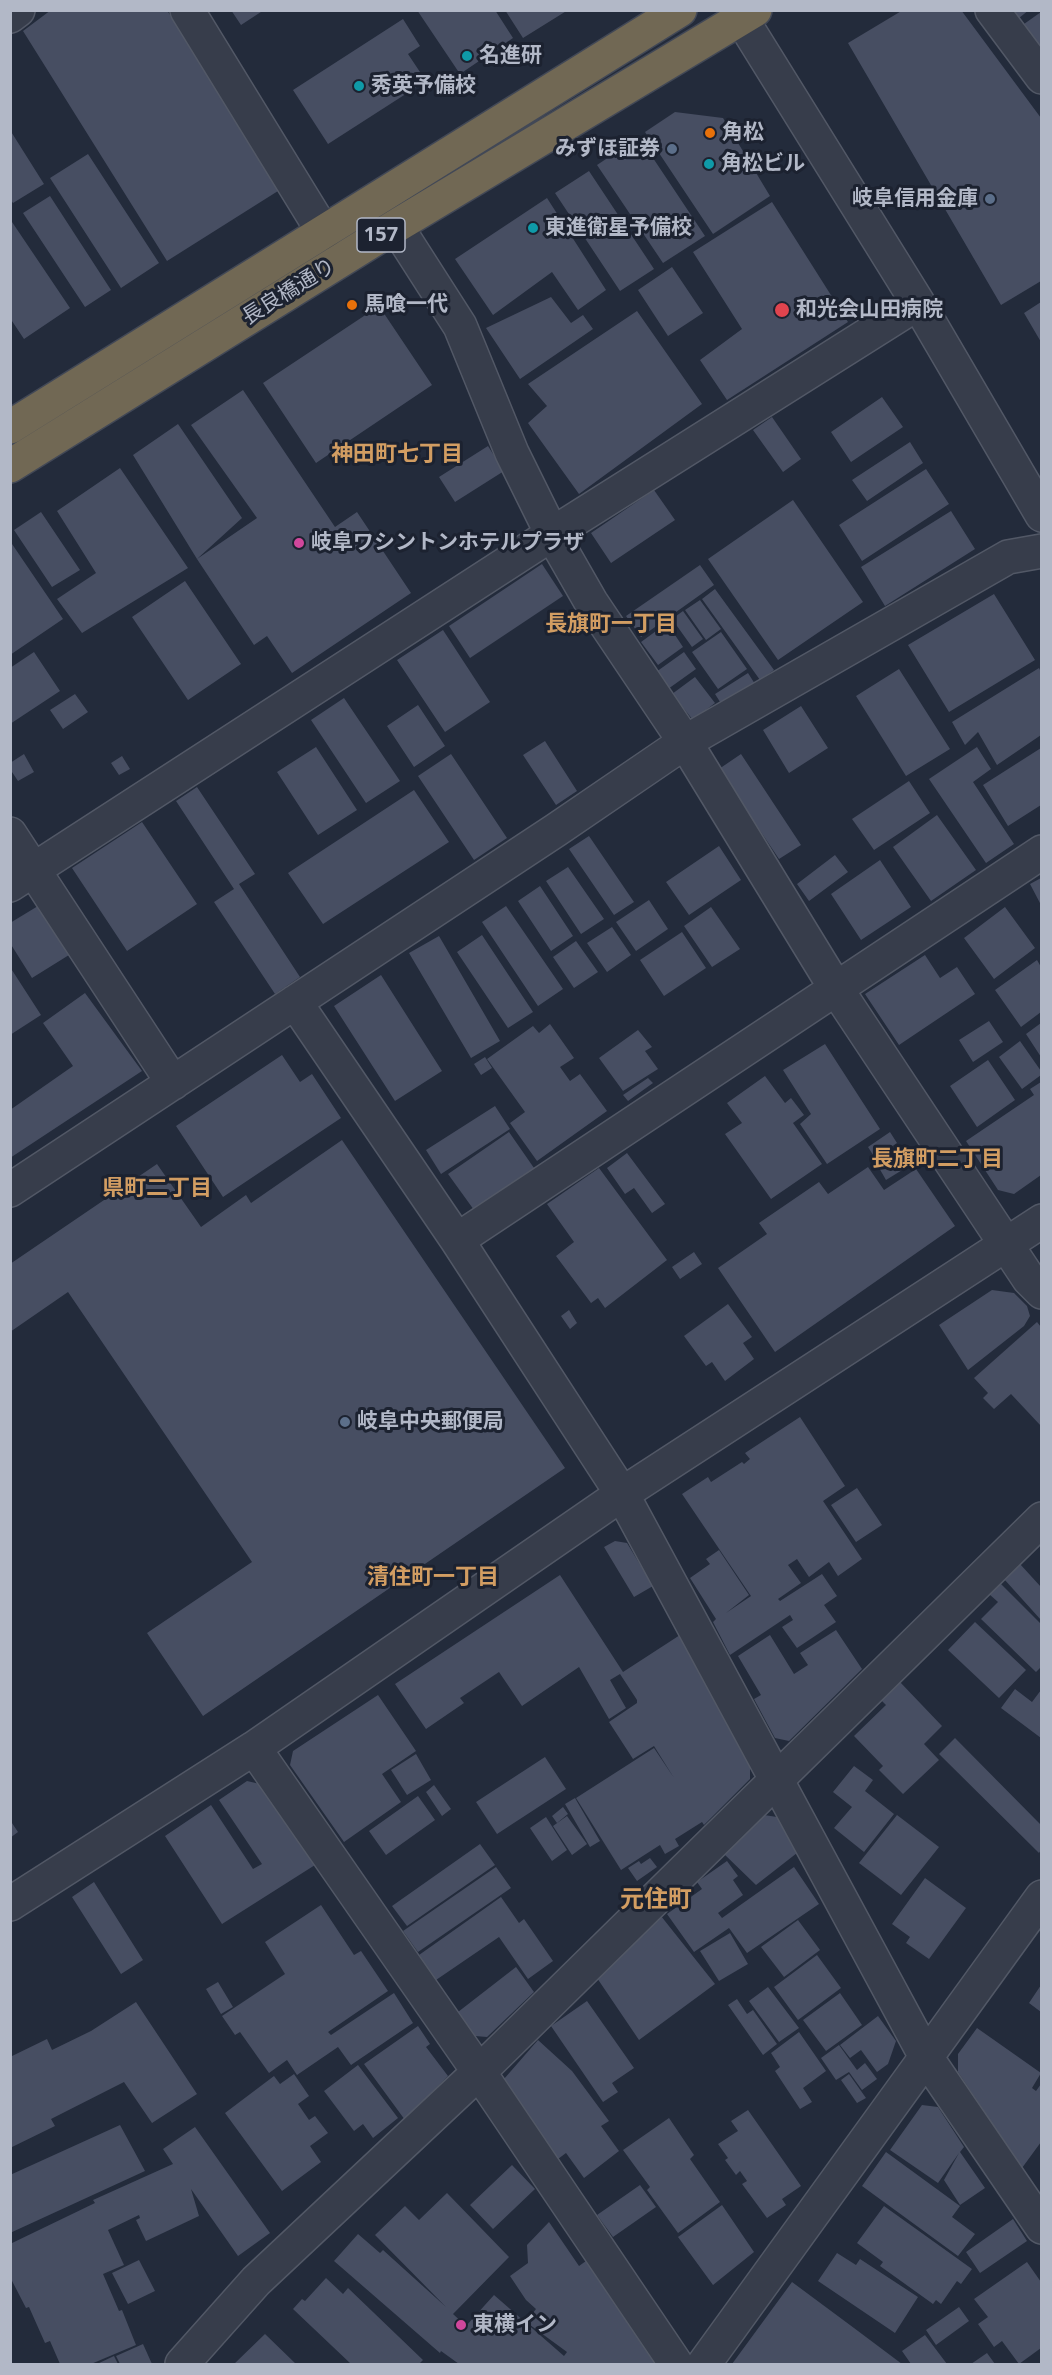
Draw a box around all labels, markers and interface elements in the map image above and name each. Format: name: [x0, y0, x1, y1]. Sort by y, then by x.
place label: 名進研: [479, 43, 542, 69]
marker: 名進研: [460, 49, 474, 63]
place label: 秀英予備校: [371, 73, 476, 99]
marker: 秀英予備校: [352, 79, 366, 93]
place label: 角松: [722, 120, 764, 146]
marker: 角松: [703, 126, 717, 140]
place label: みずほ証券: [555, 136, 660, 162]
marker: みずほ証券: [665, 142, 679, 156]
place label: 角松ビル: [721, 151, 805, 177]
marker: 角松ビル: [702, 157, 716, 171]
place label: 岐阜信用金庫: [852, 186, 978, 212]
marker: 岐阜信用金庫: [983, 192, 997, 206]
place label: 東進衛星予備校: [545, 215, 692, 241]
road number: 157: [357, 218, 405, 252]
marker: 東進衛星予備校: [526, 221, 540, 235]
street label: 長良橋通り: [238, 253, 340, 331]
place label: 馬喰一代: [364, 292, 448, 318]
place label: 和光会山田病院: [796, 297, 943, 323]
marker: 馬喰一代: [345, 298, 359, 312]
marker: 和光会山田病院: [773, 301, 791, 319]
district label: 神田町七丁目: [331, 442, 463, 468]
place label: 岐阜ワシントンホテルプラザ: [311, 530, 584, 556]
marker: 岐阜ワシントンホテルプラザ: [292, 536, 306, 550]
district label: 長旗町一丁目: [545, 612, 677, 638]
district label: 長旗町二丁目: [871, 1147, 1003, 1173]
district label: 県町二丁目: [102, 1176, 212, 1202]
place label: 岐阜中央郵便局: [357, 1409, 504, 1435]
marker: 岐阜中央郵便局: [338, 1415, 352, 1429]
district label: 清住町一丁目: [367, 1565, 499, 1591]
district label: 元住町: [620, 1886, 692, 1914]
place label: 東横イン: [473, 2312, 557, 2338]
marker: 東横イン: [454, 2318, 468, 2332]

